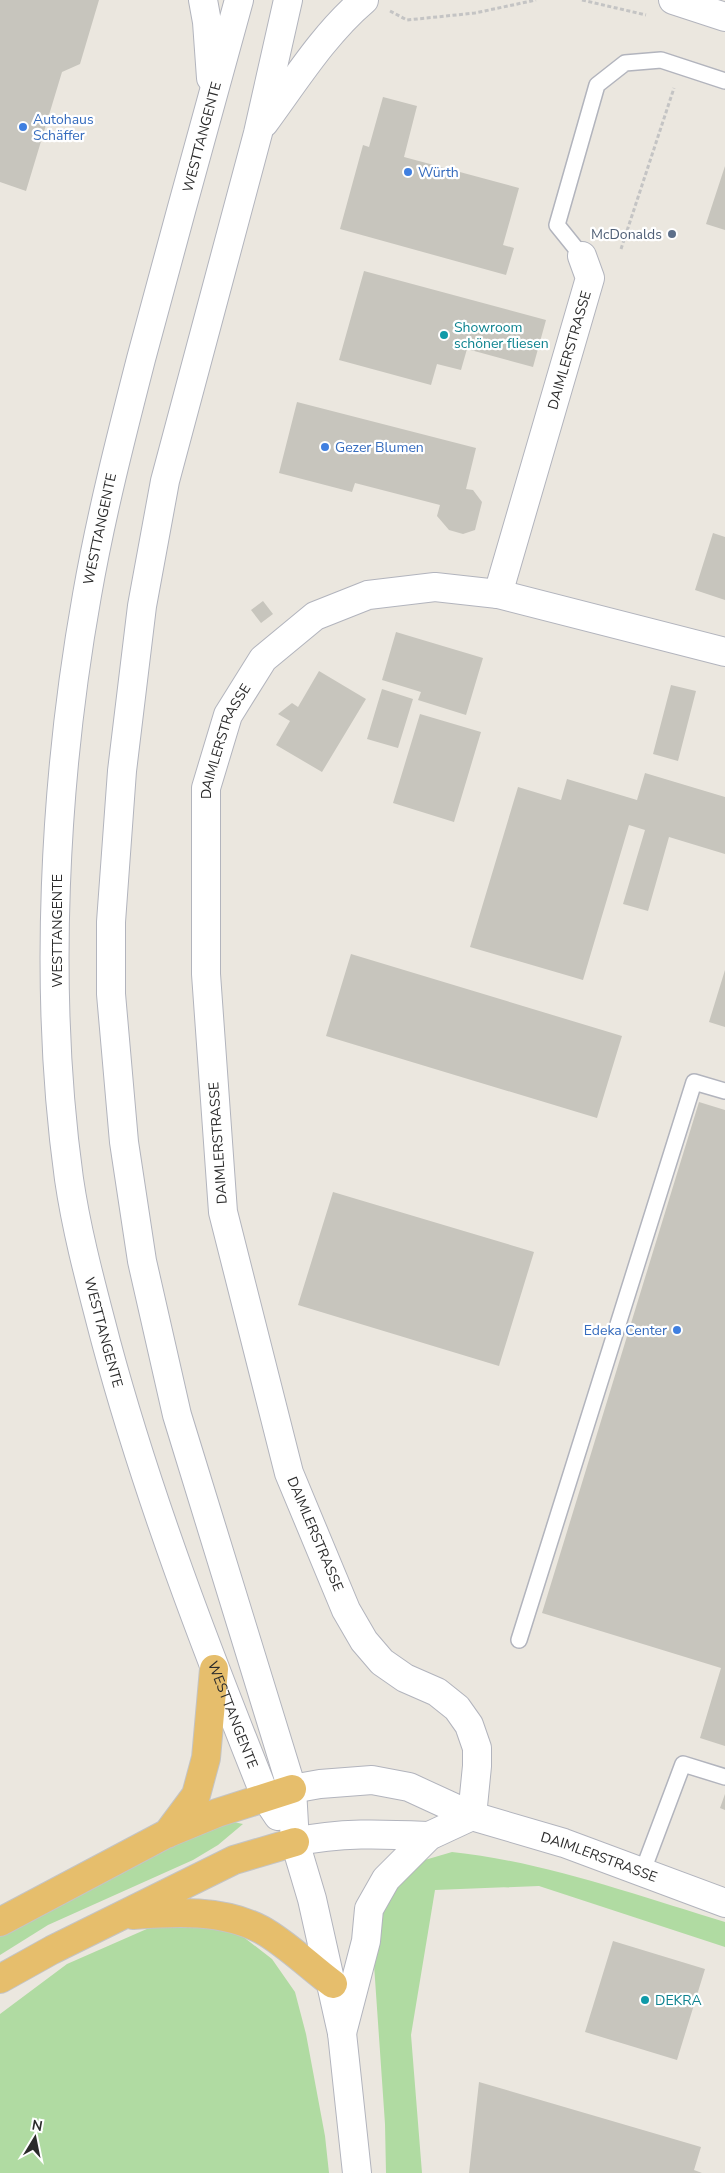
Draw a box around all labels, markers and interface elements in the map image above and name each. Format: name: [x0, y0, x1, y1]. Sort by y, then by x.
street label: WESTTANGENTE: [178, 80, 226, 194]
place label: Autohaus Schäffer: [33, 110, 94, 145]
marker: Autohaus Schäffer: [17, 121, 29, 133]
place label: Würth: [418, 163, 459, 182]
marker: Würth: [402, 166, 414, 178]
place label: McDonalds: [591, 225, 662, 244]
marker: McDonalds: [666, 228, 678, 240]
street label: DAIMLERSTRASSE: [543, 289, 595, 412]
place label: Showroom schöner fliesen: [454, 318, 549, 353]
marker: Showroom schöner fliesen: [438, 329, 450, 341]
place label: Gezer Blumen: [335, 438, 424, 457]
marker: Gezer Blumen: [319, 441, 331, 453]
street label: WESTTANGENTE: [79, 471, 121, 587]
street label: DAIMLERSTRASSE: [197, 680, 255, 799]
street label: WESTTANGENTE: [48, 874, 67, 988]
street label: DAIMLERSTRASSE: [204, 1081, 232, 1205]
street label: WESTTANGENTE: [80, 1275, 128, 1390]
place label: Edeka Center: [584, 1321, 667, 1340]
marker: Edeka Center: [671, 1324, 683, 1336]
street label: DAIMLERSTRASSE: [282, 1474, 348, 1594]
street label: WESTTANGENTE: [204, 1658, 263, 1771]
street label: DAIMLERSTRASSE: [538, 1827, 660, 1886]
place label: DEKRA: [655, 1991, 702, 2010]
marker: DEKRA: [639, 1994, 651, 2006]
north arrow: [10, 2113, 60, 2163]
text: N: [30, 2115, 44, 2136]

